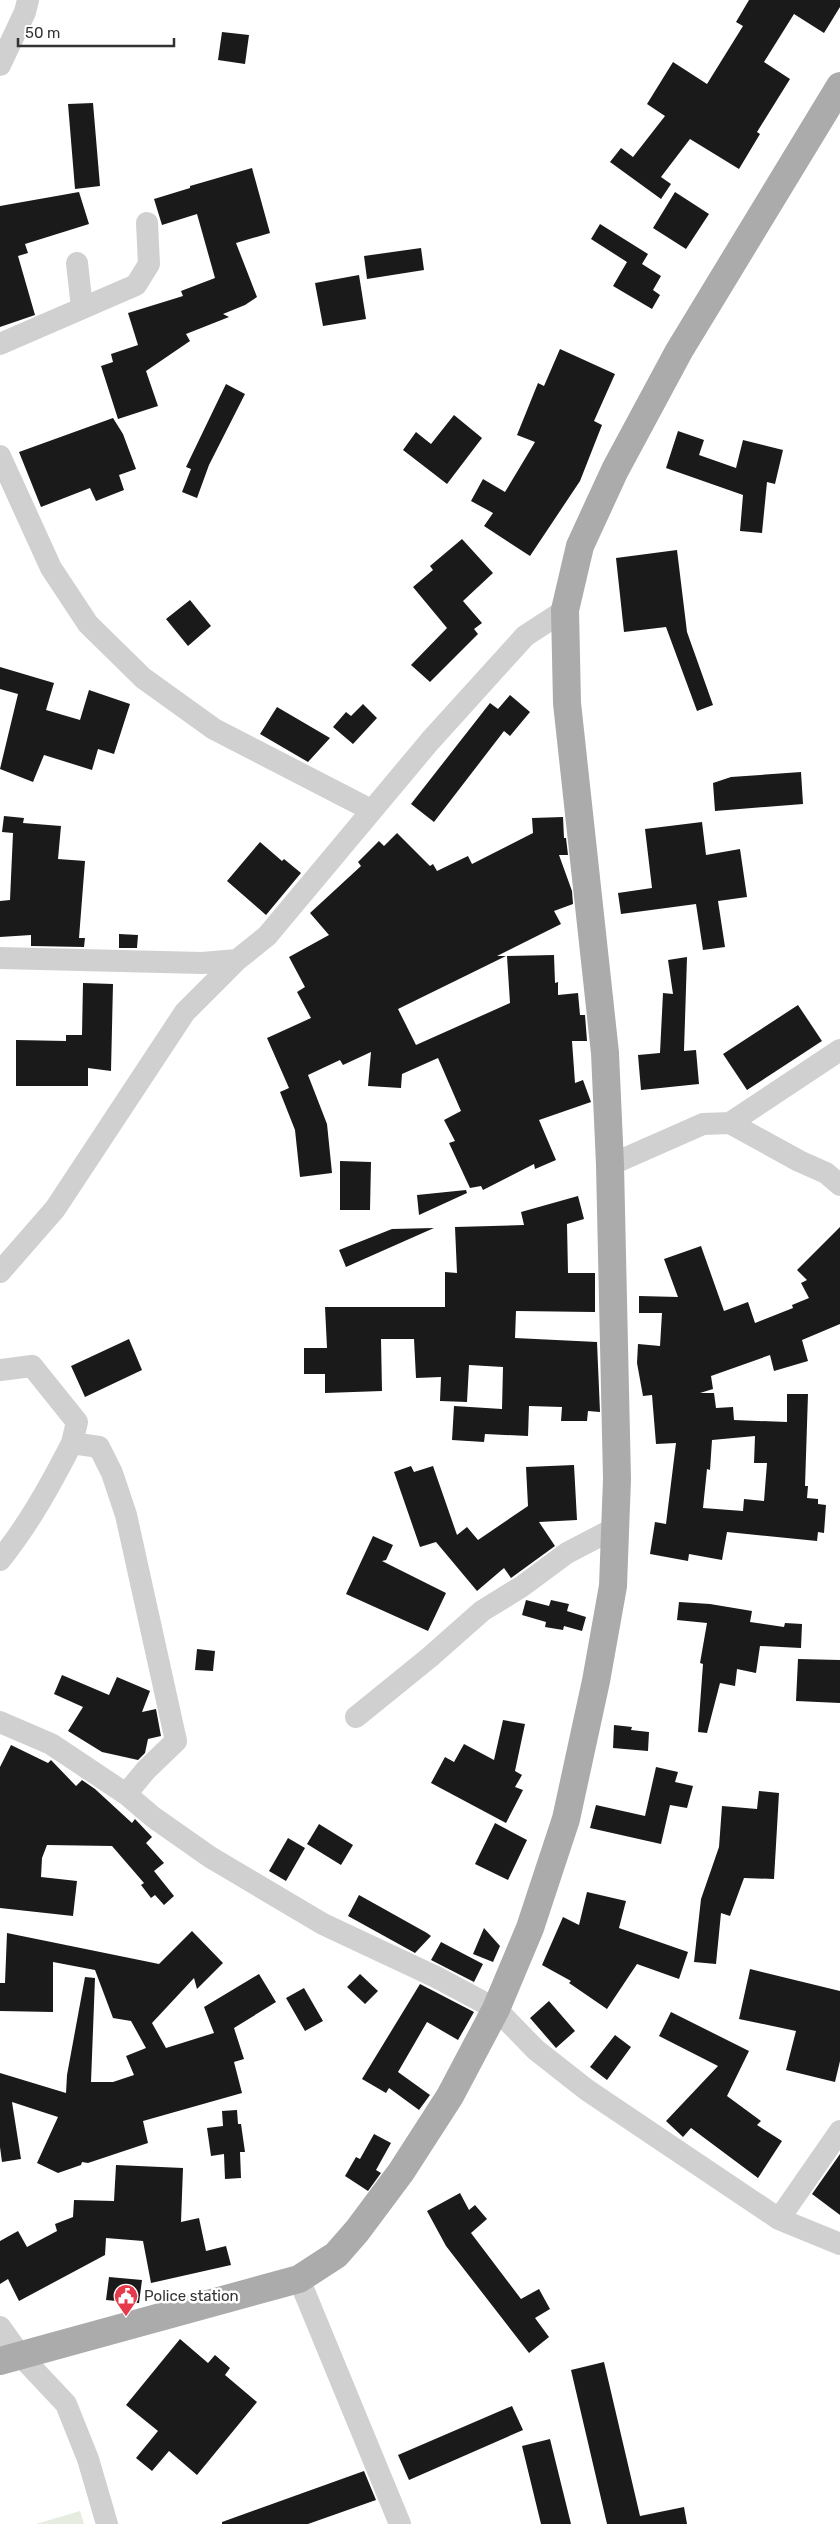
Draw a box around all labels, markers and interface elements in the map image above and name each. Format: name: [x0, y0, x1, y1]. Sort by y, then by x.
scale bar: [18, 15, 174, 47]
text: 50 m: [25, 24, 60, 42]
public building icon: Police station: [113, 2283, 139, 2317]
place label: Police station: [144, 2287, 239, 2305]

